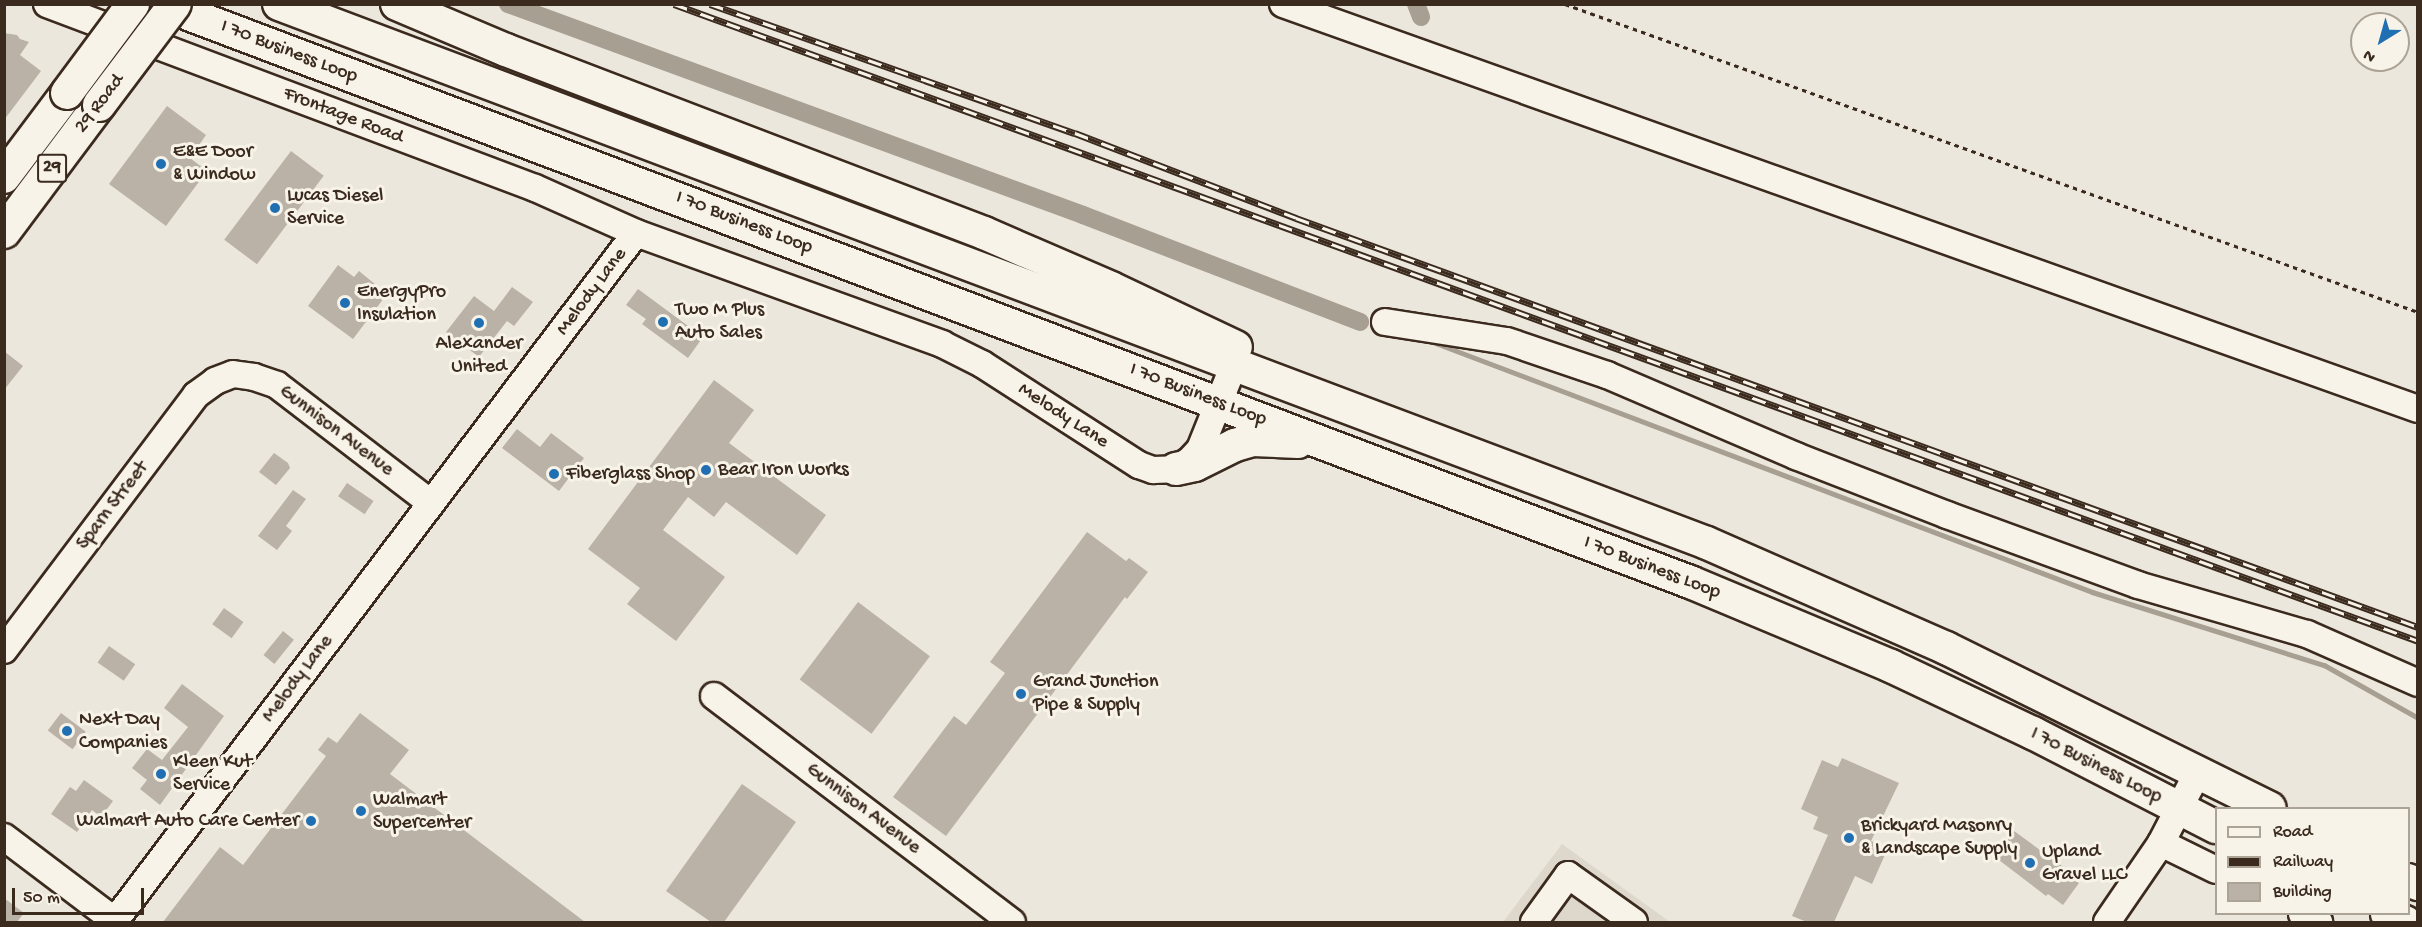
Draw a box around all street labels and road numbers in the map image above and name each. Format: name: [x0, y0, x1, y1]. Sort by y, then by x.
street label: I 70 Business Loop: [217, 15, 361, 89]
street label: 29 Road: [70, 70, 130, 138]
street label: Frontage Road: [280, 82, 406, 150]
road number: 29: [37, 153, 67, 183]
street label: I 70 Business Loop: [672, 186, 816, 260]
street label: Melody Lane: [551, 243, 633, 341]
street label: I 70 Business Loop: [1126, 358, 1270, 432]
street label: Melody Lane: [1013, 378, 1113, 454]
street label: Gunnison Avenue: [274, 380, 398, 482]
street label: Sparn Street: [72, 457, 154, 555]
street label: I 70 Business Loop: [1580, 531, 1724, 605]
street label: Melody Lane: [257, 630, 339, 728]
street label: I 70 Business Loop: [2026, 722, 2166, 810]
street label: Gunnison Avenue: [801, 758, 925, 860]

